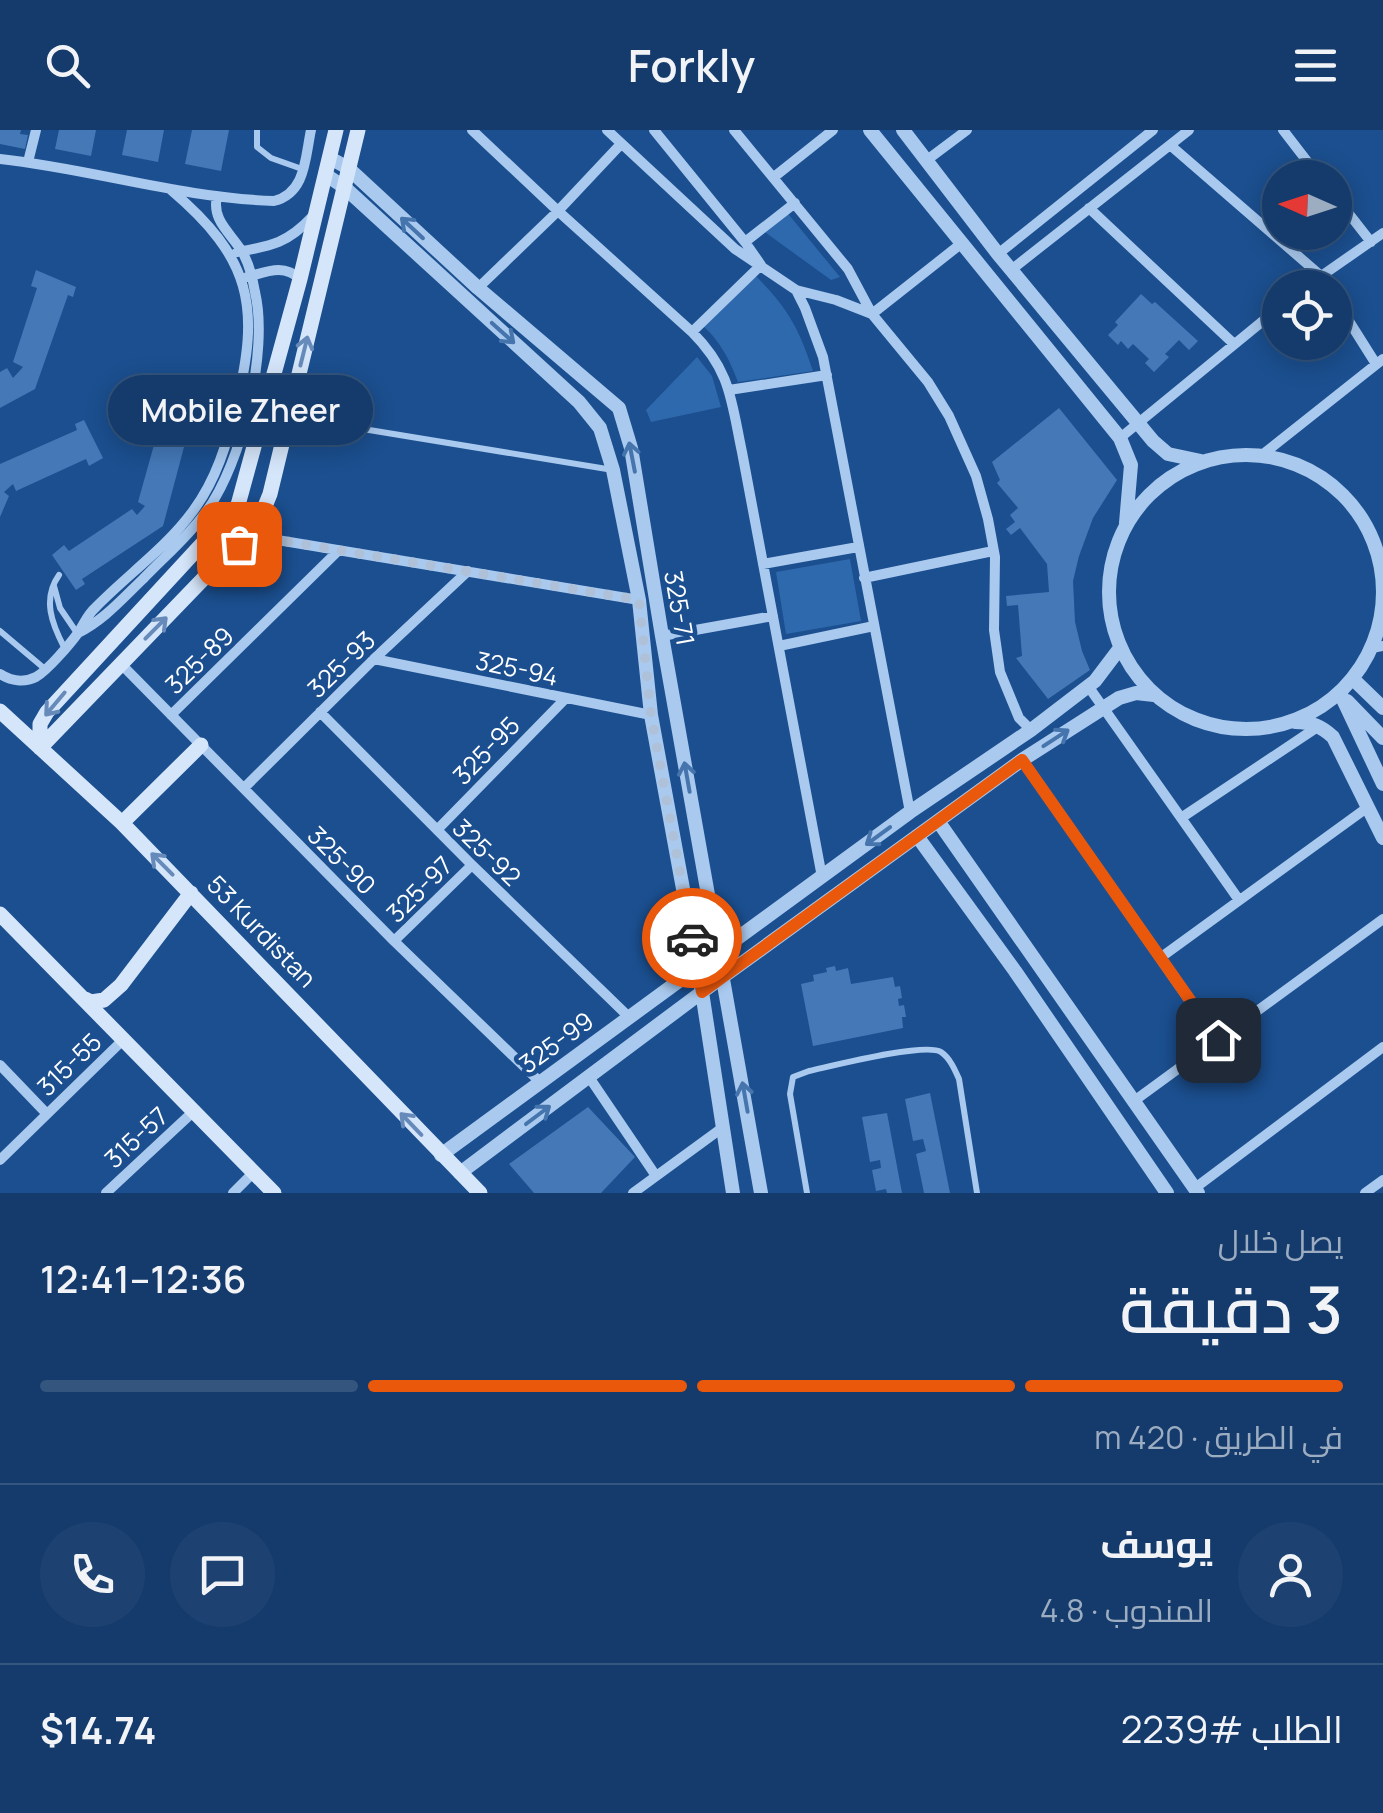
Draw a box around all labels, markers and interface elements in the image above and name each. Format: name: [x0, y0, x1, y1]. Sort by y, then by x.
text: Forkly: [628, 34, 755, 96]
icon: search: [40, 38, 95, 93]
icon: menu: [1288, 38, 1343, 93]
north arrow: [1262, 160, 1352, 250]
map controls: [1262, 160, 1352, 360]
one-way arrow: [400, 217, 425, 240]
button: locate: [1262, 270, 1352, 360]
one-way arrow: [490, 321, 515, 344]
one-way arrow: [296, 336, 314, 368]
callout: Mobile Zheer: [106, 374, 372, 444]
text: Mobile Zheer: [141, 388, 340, 432]
one-way arrow: [621, 442, 640, 474]
pin: [197, 502, 282, 587]
icon: bag: [212, 517, 267, 572]
street label: 325-71: [656, 568, 704, 648]
one-way arrow: [144, 616, 168, 640]
street label: 325-89: [157, 619, 241, 701]
street label: 325-93: [299, 623, 383, 705]
street label: 325-94: [473, 642, 561, 694]
one-way arrow: [45, 690, 67, 716]
street label: 325-95: [445, 708, 527, 792]
one-way arrow: [1041, 728, 1069, 748]
one-way arrow: [677, 761, 696, 794]
street label: 325-92: [445, 811, 529, 893]
street label: 325-90: [300, 818, 384, 902]
one-way arrow: [865, 825, 892, 846]
street label: 325-97: [378, 848, 460, 930]
one-way arrow: [151, 852, 175, 876]
street label: 53 Kurdistan: [200, 867, 324, 995]
courier: [642, 888, 742, 988]
icon: car: [665, 911, 720, 966]
pin: [1176, 998, 1261, 1083]
street label: 325-99: [512, 1003, 600, 1081]
icon: home: [1191, 1013, 1246, 1068]
street label: 315-55: [29, 1025, 109, 1103]
one-way arrow: [735, 1081, 754, 1114]
street label: 315-57: [96, 1098, 176, 1176]
one-way arrow: [524, 1104, 551, 1125]
one-way arrow: [399, 1112, 423, 1136]
text: يصل خلال: [1218, 1219, 1343, 1263]
text: 12:36–12:41: [40, 1252, 246, 1304]
text: 3 دقيقة: [1120, 1264, 1343, 1353]
text: في الطريق · 420 m: [1094, 1415, 1343, 1459]
text: يوسف: [1100, 1517, 1213, 1569]
button: phone: [40, 1522, 145, 1627]
button: chat: [170, 1522, 275, 1627]
button: person: [1238, 1522, 1343, 1627]
text: المندوب · 4.8: [1040, 1588, 1213, 1632]
text: الطلب #2239: [1121, 1702, 1343, 1754]
text: $14.74: [40, 1703, 156, 1755]

